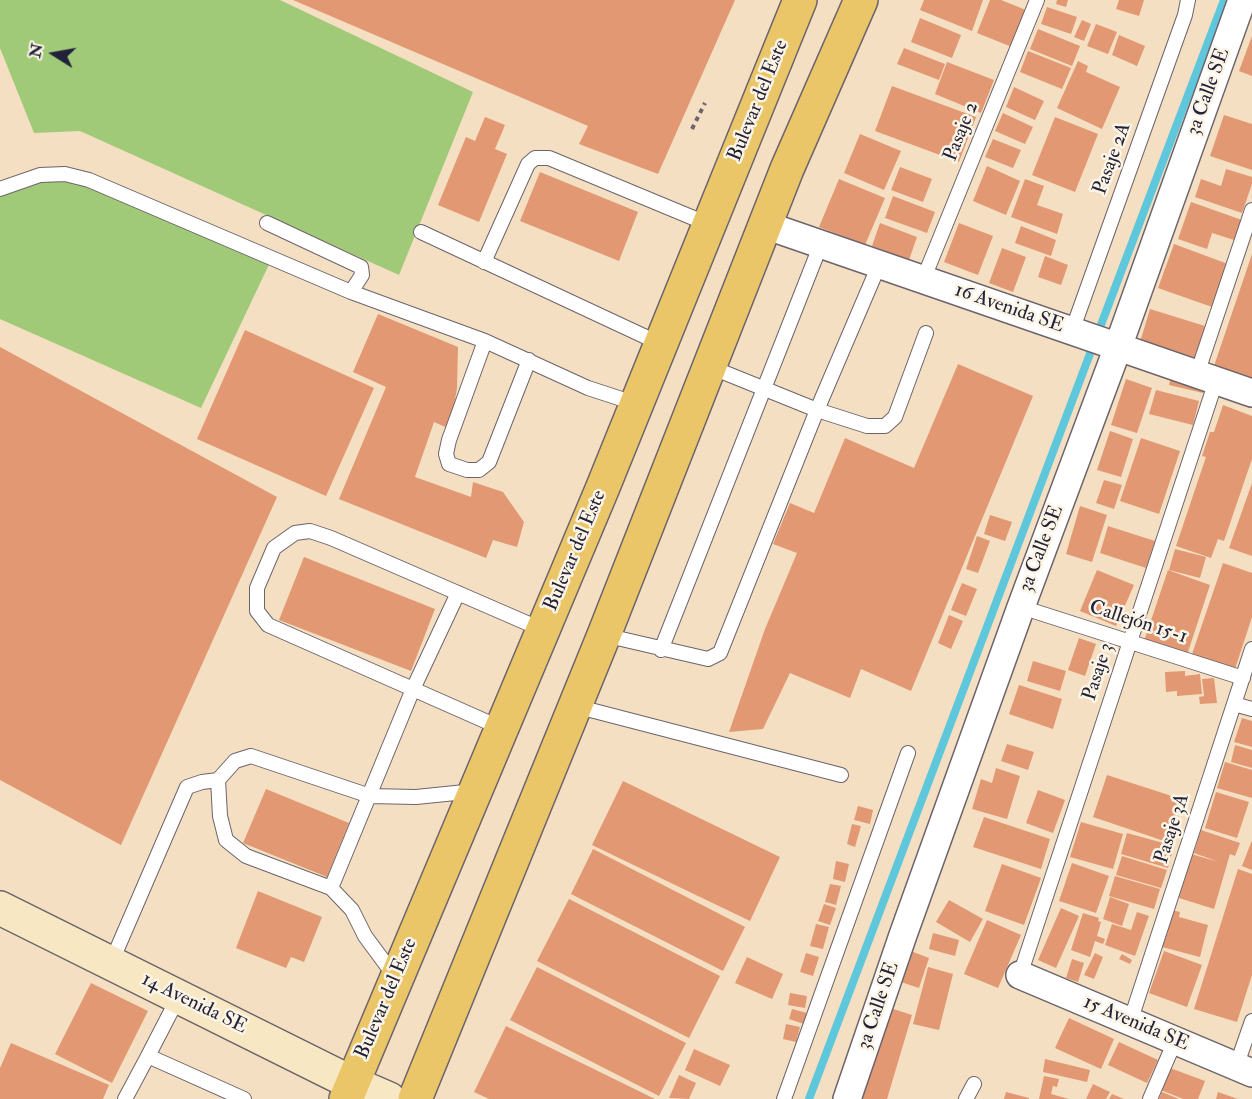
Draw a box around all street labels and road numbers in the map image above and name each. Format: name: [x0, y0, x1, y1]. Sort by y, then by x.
street label: Bulevar del Este: [724, 37, 794, 165]
street label: 3a Calle SE: [1182, 45, 1236, 139]
street label: Pasaje 2: [939, 99, 985, 165]
street label: Pasaje 2A: [1089, 120, 1137, 198]
street label: 16 Avenida SE: [951, 279, 1067, 339]
street label: Bulevar del Este: [540, 487, 612, 615]
street label: 3a Calle SE: [1014, 502, 1070, 596]
street label: Callejón 15-1: [1086, 596, 1190, 650]
street label: Pasaje 3: [1078, 640, 1120, 704]
street label: Pasaje 3A: [1150, 791, 1196, 867]
street label: Bulevar del Este: [351, 935, 423, 1063]
street label: 3a Calle SE: [853, 959, 905, 1053]
street label: 14 Avenida SE: [137, 968, 251, 1040]
street label: 15 Avenida SE: [1080, 991, 1192, 1057]

